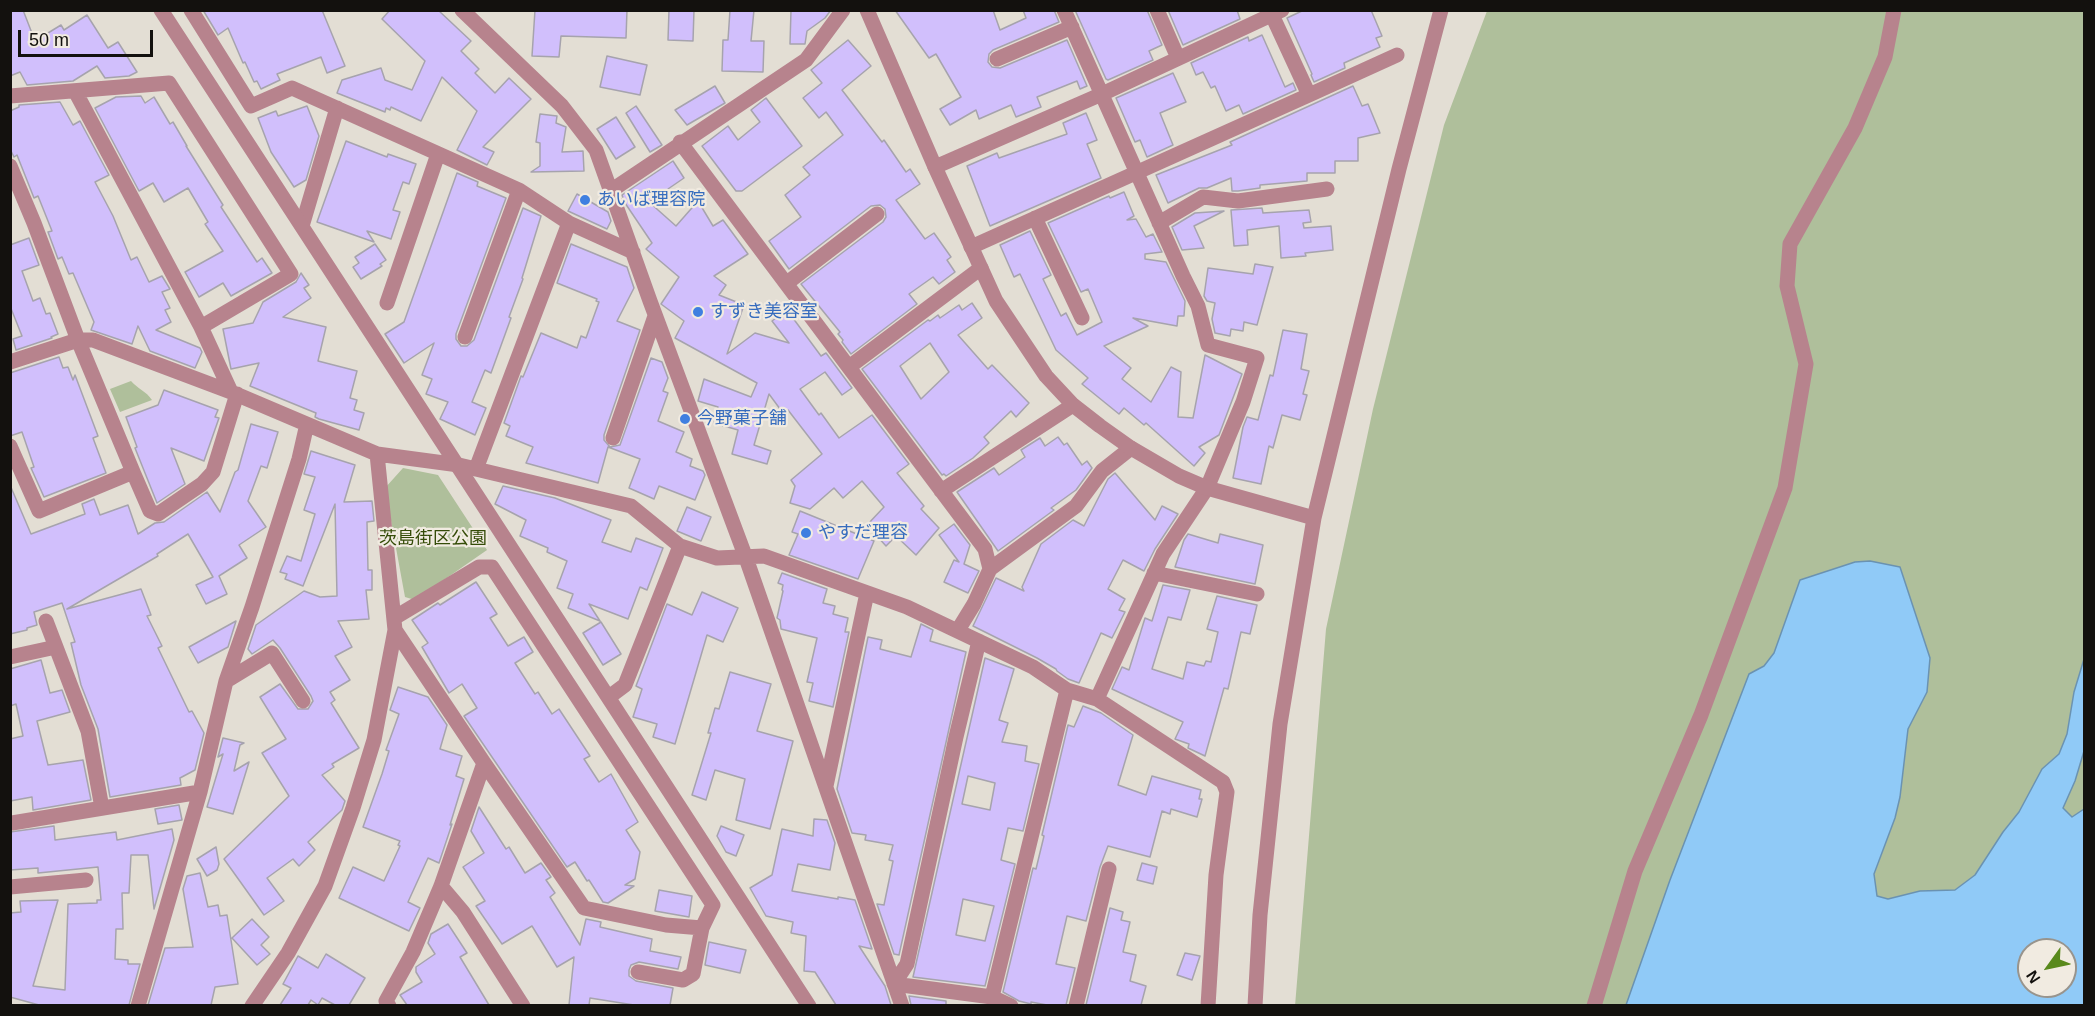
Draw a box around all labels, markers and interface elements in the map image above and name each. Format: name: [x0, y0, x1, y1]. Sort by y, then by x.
scale bar: [21, 18, 156, 56]
text: 50 m: [29, 30, 69, 50]
place label: あいば理容院: [597, 189, 705, 211]
marker: あいば理容院: [578, 193, 592, 207]
place label: すずき美容室: [710, 301, 818, 323]
marker: すずき美容室: [691, 305, 705, 319]
place label: 今野菓子舗: [697, 408, 787, 430]
marker: 今野菓子舗: [678, 412, 692, 426]
place label: やすだ理容: [818, 522, 908, 544]
marker: やすだ理容: [799, 526, 813, 540]
park label: 茨島街区公園: [379, 528, 487, 550]
north arrow: [2017, 938, 2077, 998]
text: N: [2023, 968, 2043, 986]

